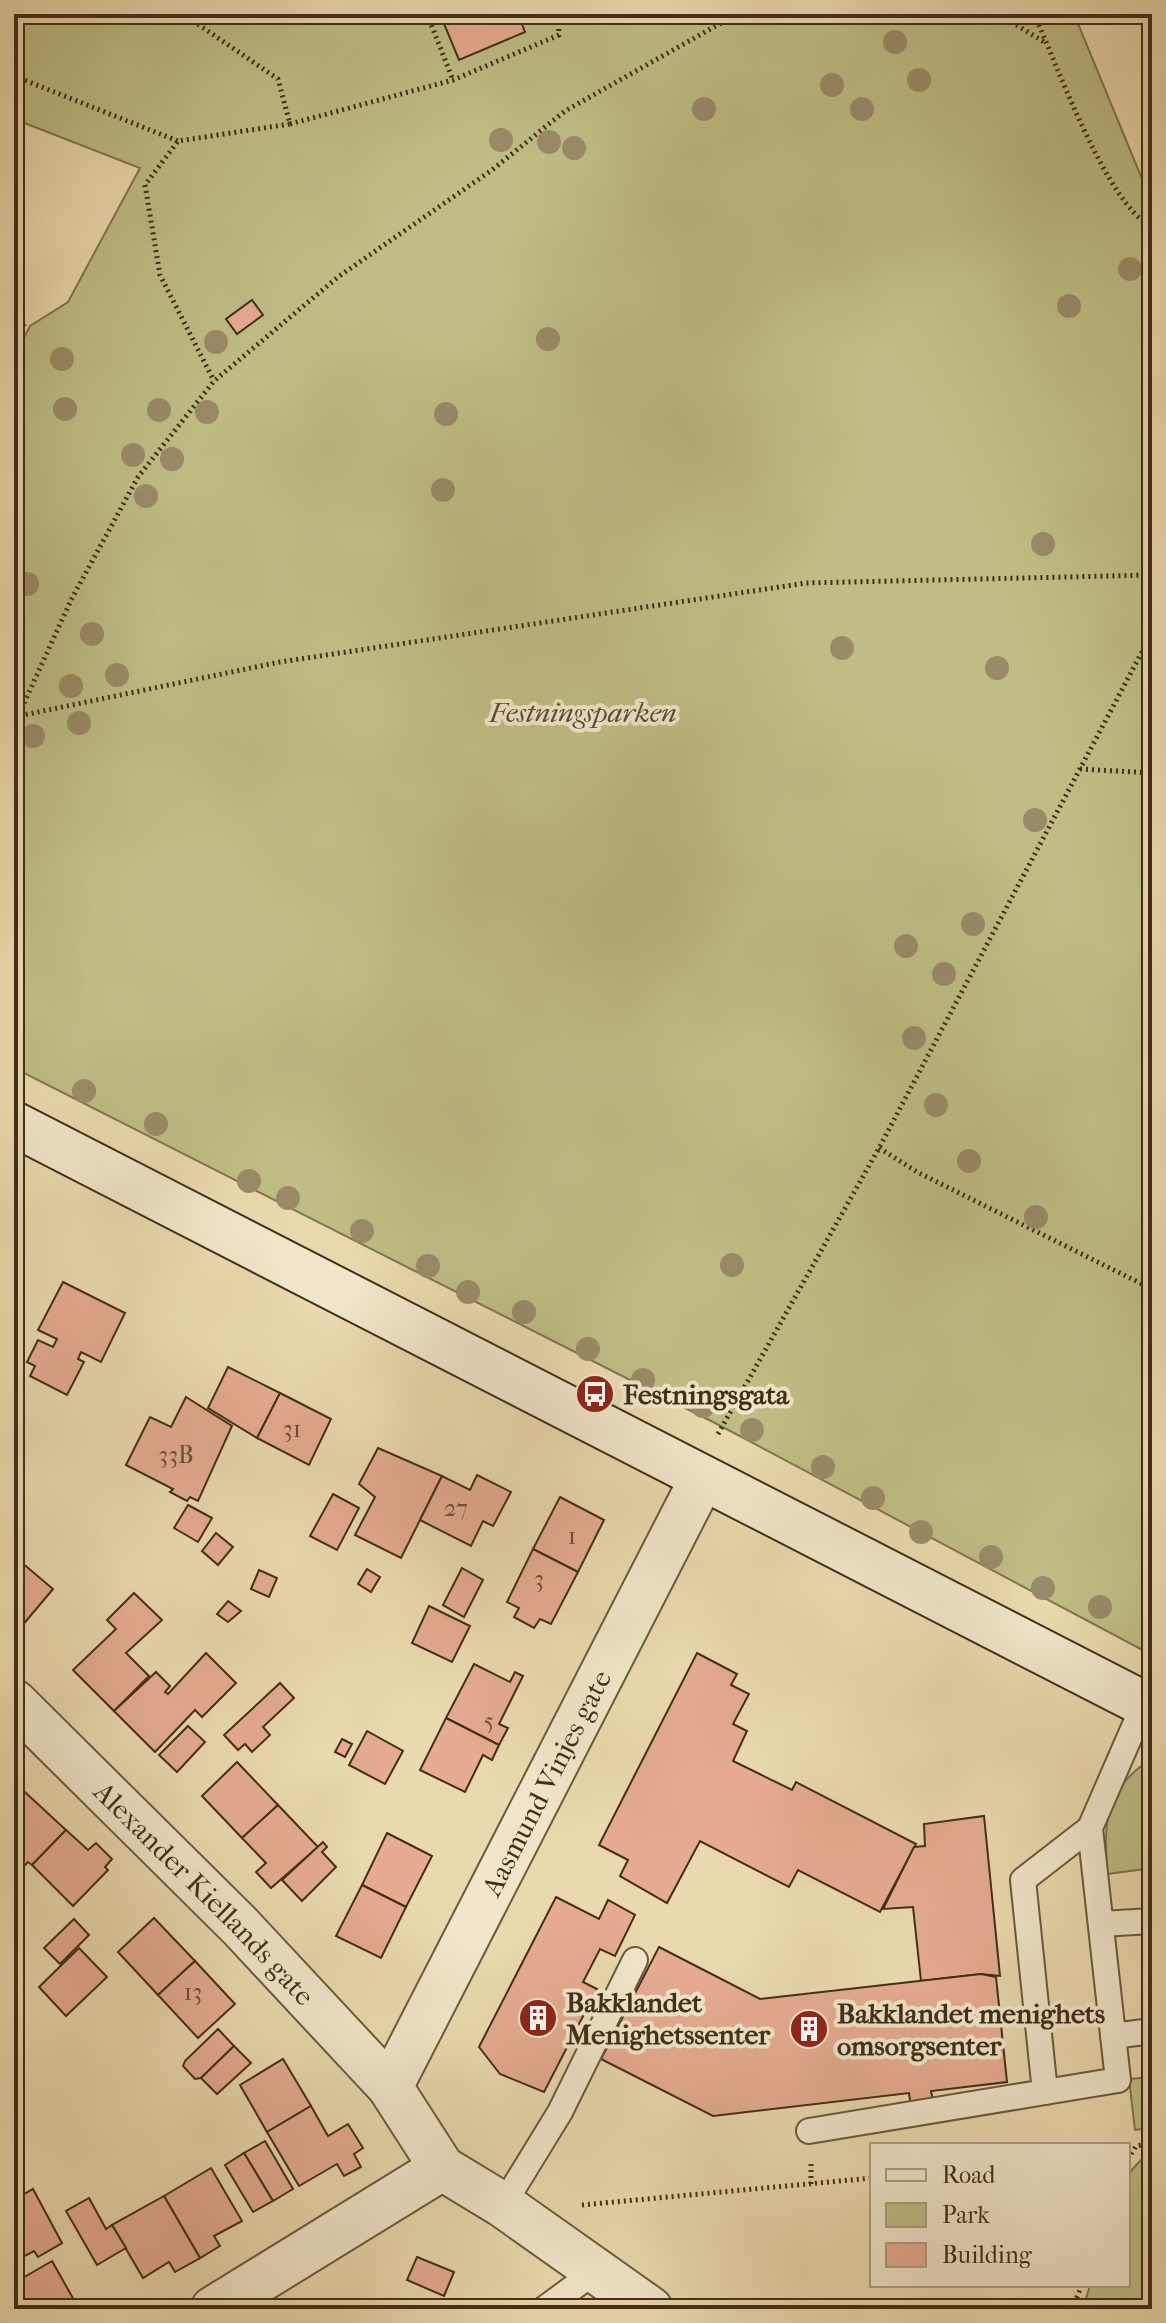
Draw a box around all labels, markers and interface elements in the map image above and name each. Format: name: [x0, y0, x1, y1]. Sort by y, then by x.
park label: Festningsparken: [488, 696, 677, 729]
bus stop icon: Festningsgata: [574, 1373, 616, 1415]
place label: Festningsgata: [623, 1378, 790, 1411]
house number: 31: [283, 1415, 301, 1443]
house number: 33B: [158, 1441, 194, 1469]
house number: 27: [444, 1494, 468, 1522]
house number: 1: [568, 1522, 576, 1550]
house number: 3: [534, 1565, 544, 1593]
street label: Aasmund Vinjes gate: [474, 1664, 618, 1902]
house number: 5: [484, 1707, 494, 1735]
street label: Alexander Kiellands gate: [87, 1774, 322, 2012]
house number: 13: [184, 1978, 202, 2006]
place label: Bakklandet Menighetssenter: [566, 1986, 771, 2051]
building icon: Bakklandet Menighetssenter: [517, 1997, 559, 2039]
place label: Bakklandet menighets omsorgsenter: [837, 1997, 1105, 2062]
building icon: Bakklandet menighets omsorgsenter: [788, 2008, 830, 2050]
legend: [870, 2143, 1130, 2287]
text: Road: [942, 2161, 996, 2189]
text: Park: [942, 2201, 990, 2229]
text: Building: [942, 2241, 1033, 2269]

